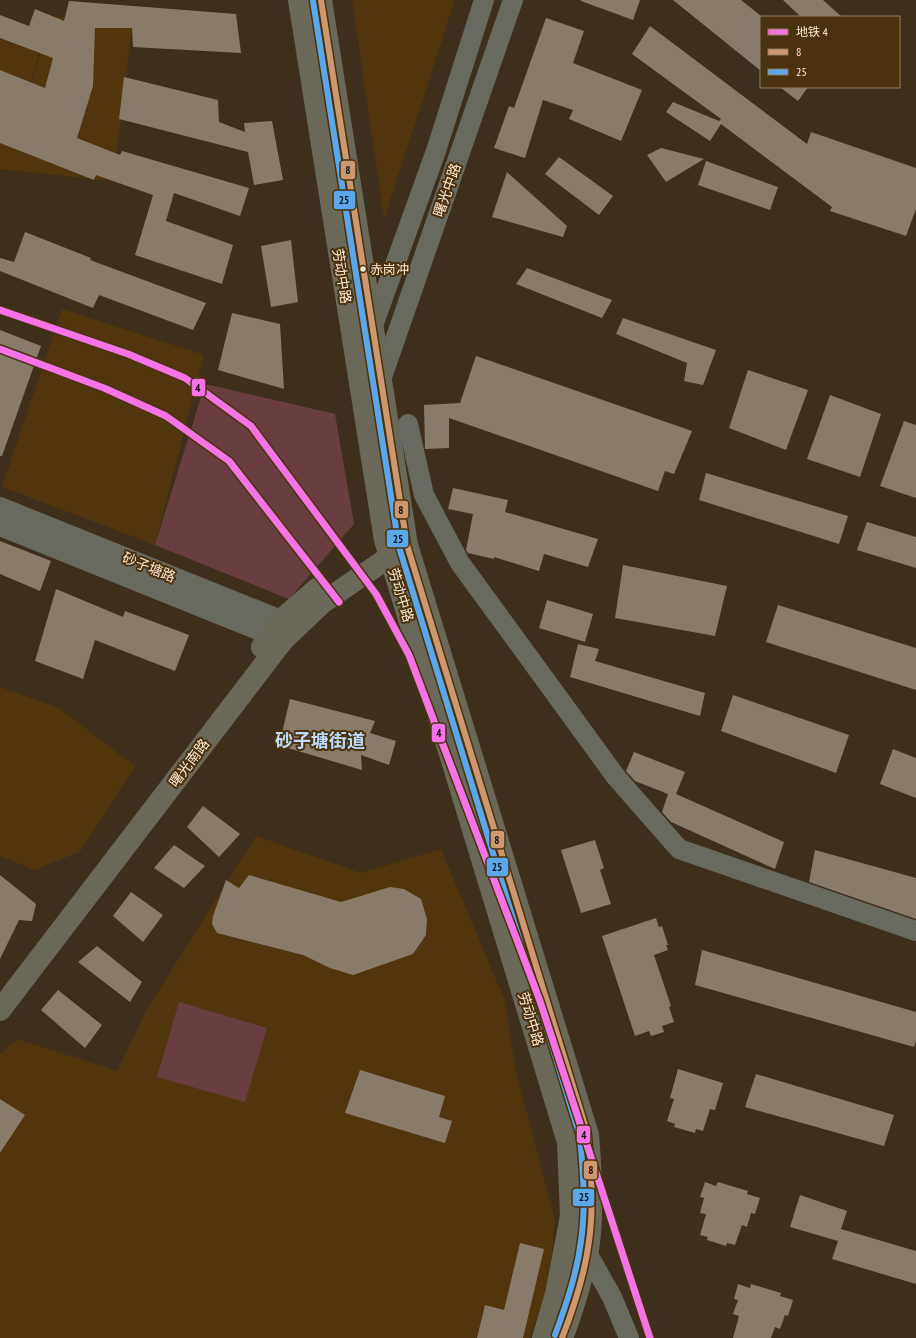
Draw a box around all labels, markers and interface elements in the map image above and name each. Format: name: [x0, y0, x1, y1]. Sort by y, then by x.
legend: [760, 16, 900, 88]
text: 地铁 4: [796, 24, 829, 39]
text: 8: [796, 44, 801, 59]
text: 25: [796, 64, 807, 79]
line badge: 8: [340, 160, 356, 180]
street label: 曙光中路: [429, 161, 465, 219]
text: 8: [345, 163, 351, 177]
line badge: 25: [333, 190, 356, 210]
text: 25: [339, 193, 349, 207]
street label: 劳动中路: [329, 247, 355, 305]
place label: 赤岗冲: [370, 261, 409, 278]
marker: 赤岗冲: [358, 264, 368, 274]
line badge: 4: [191, 378, 206, 397]
text: 4: [195, 381, 201, 395]
line badge: 8: [394, 500, 409, 519]
text: 8: [398, 503, 404, 517]
line badge: 25: [386, 529, 409, 548]
text: 25: [393, 532, 403, 546]
street label: 砂子塘路: [120, 548, 178, 586]
street label: 劳动中路: [384, 566, 418, 624]
line badge: 4: [431, 723, 446, 743]
text: 4: [436, 726, 442, 740]
district label: 砂子塘街道: [275, 729, 365, 752]
street label: 曙光南路: [165, 735, 213, 791]
line badge: 8: [490, 830, 505, 849]
text: 8: [494, 833, 500, 847]
line badge: 25: [486, 857, 509, 877]
text: 25: [492, 860, 502, 874]
street label: 劳动中路: [514, 990, 548, 1048]
line badge: 4: [576, 1125, 591, 1144]
text: 4: [581, 1128, 587, 1142]
line badge: 8: [583, 1160, 598, 1180]
text: 8: [588, 1163, 594, 1177]
line badge: 25: [572, 1188, 595, 1207]
text: 25: [579, 1190, 589, 1204]

